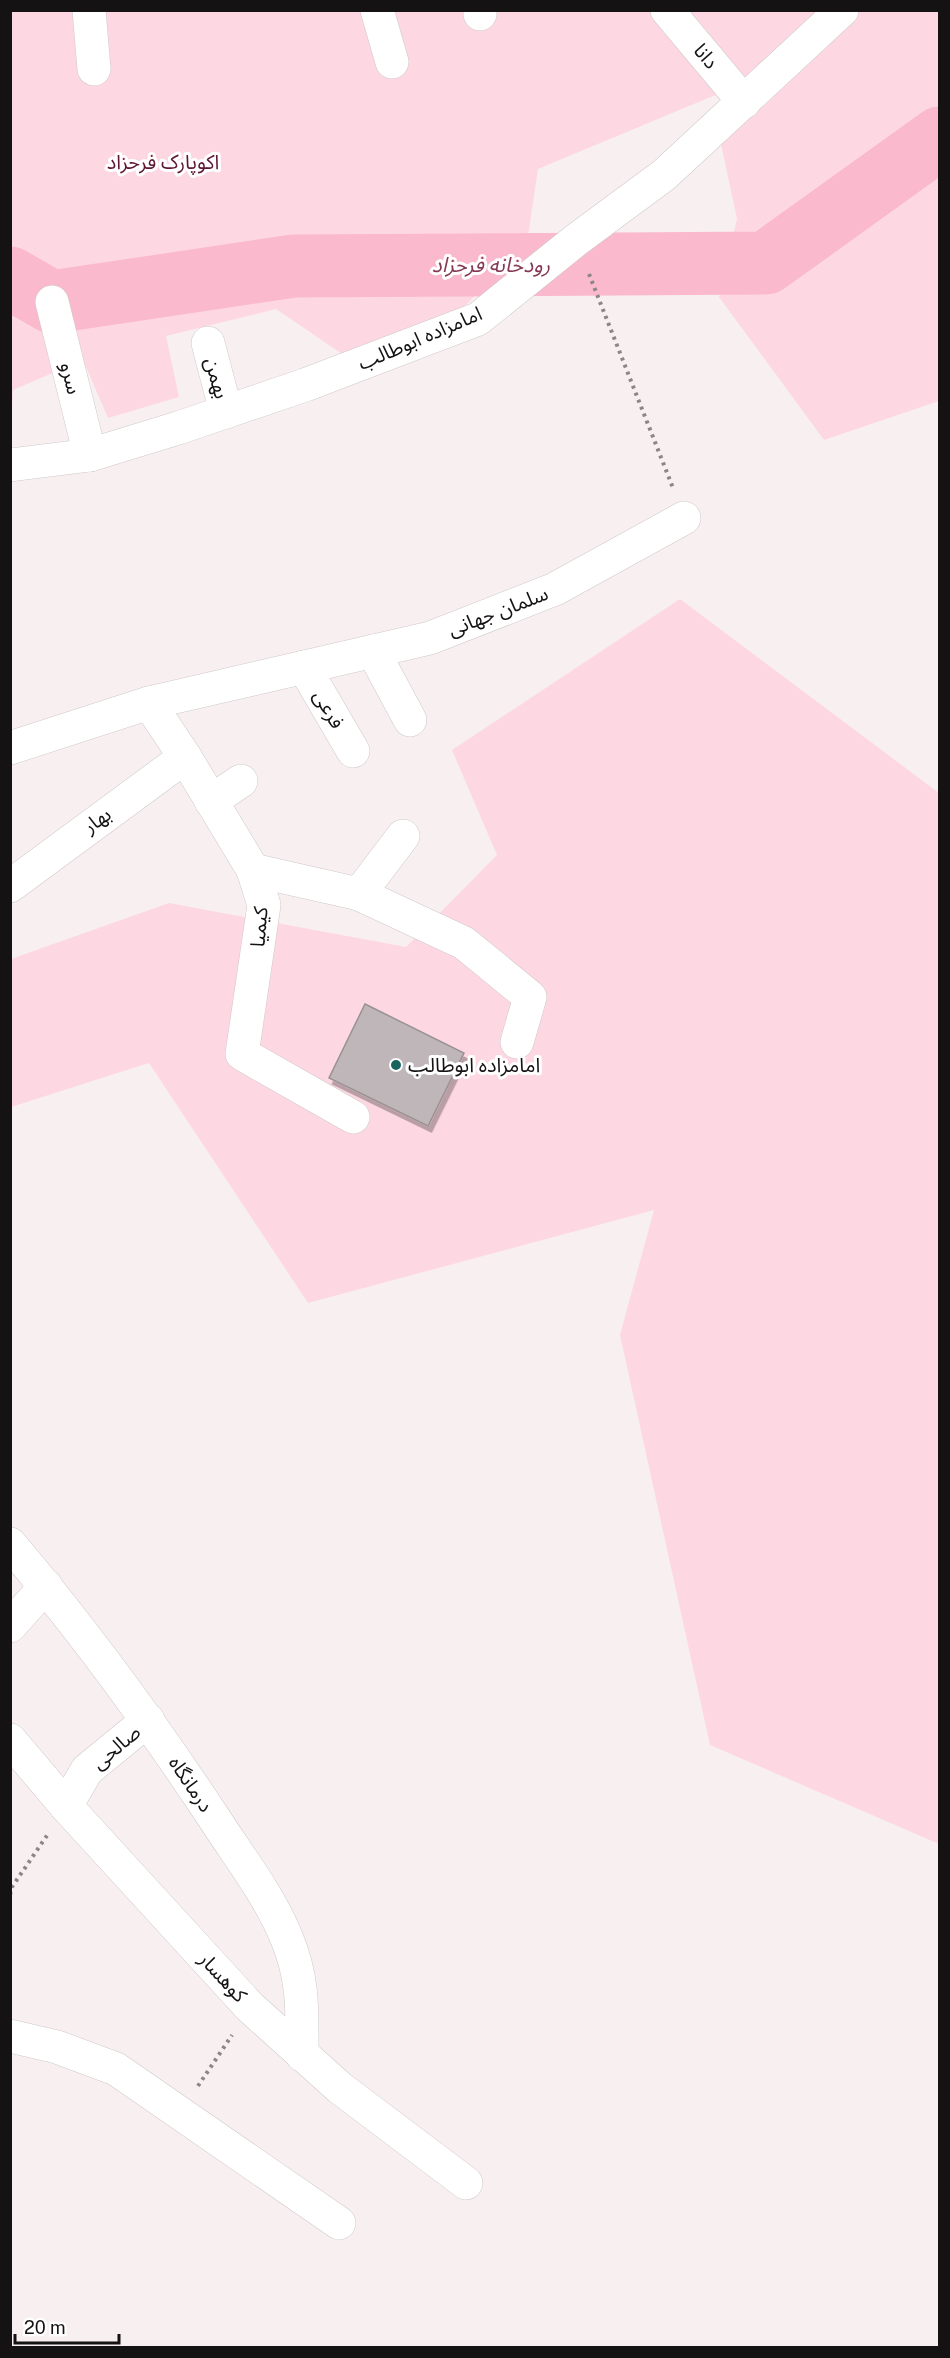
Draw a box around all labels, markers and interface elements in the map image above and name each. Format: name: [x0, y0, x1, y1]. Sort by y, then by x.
street label: دانا: [689, 39, 723, 73]
park label: اکوپارک فرحزاد: [107, 150, 219, 175]
water label: رودخانه فرحزاد: [432, 252, 551, 277]
street label: امامزاده ابوطالب: [354, 301, 486, 375]
street label: بهمن: [200, 355, 234, 401]
street label: سرو: [55, 359, 87, 397]
street label: سلمان جهانی: [444, 581, 552, 641]
street label: فرعی: [308, 685, 350, 733]
street label: بهار: [78, 802, 116, 839]
street label: کیمیا: [245, 905, 273, 948]
place label: امامزاده ابوطالب: [408, 1053, 540, 1077]
marker: امامزاده ابوطالب: [389, 1058, 403, 1072]
street label: صالحی: [87, 1720, 145, 1774]
street label: درمانگاه: [164, 1752, 218, 1816]
street label: کوهسار: [193, 1946, 253, 2007]
scale bar: [15, 2307, 118, 2345]
text: 20 m: [24, 2317, 66, 2338]

